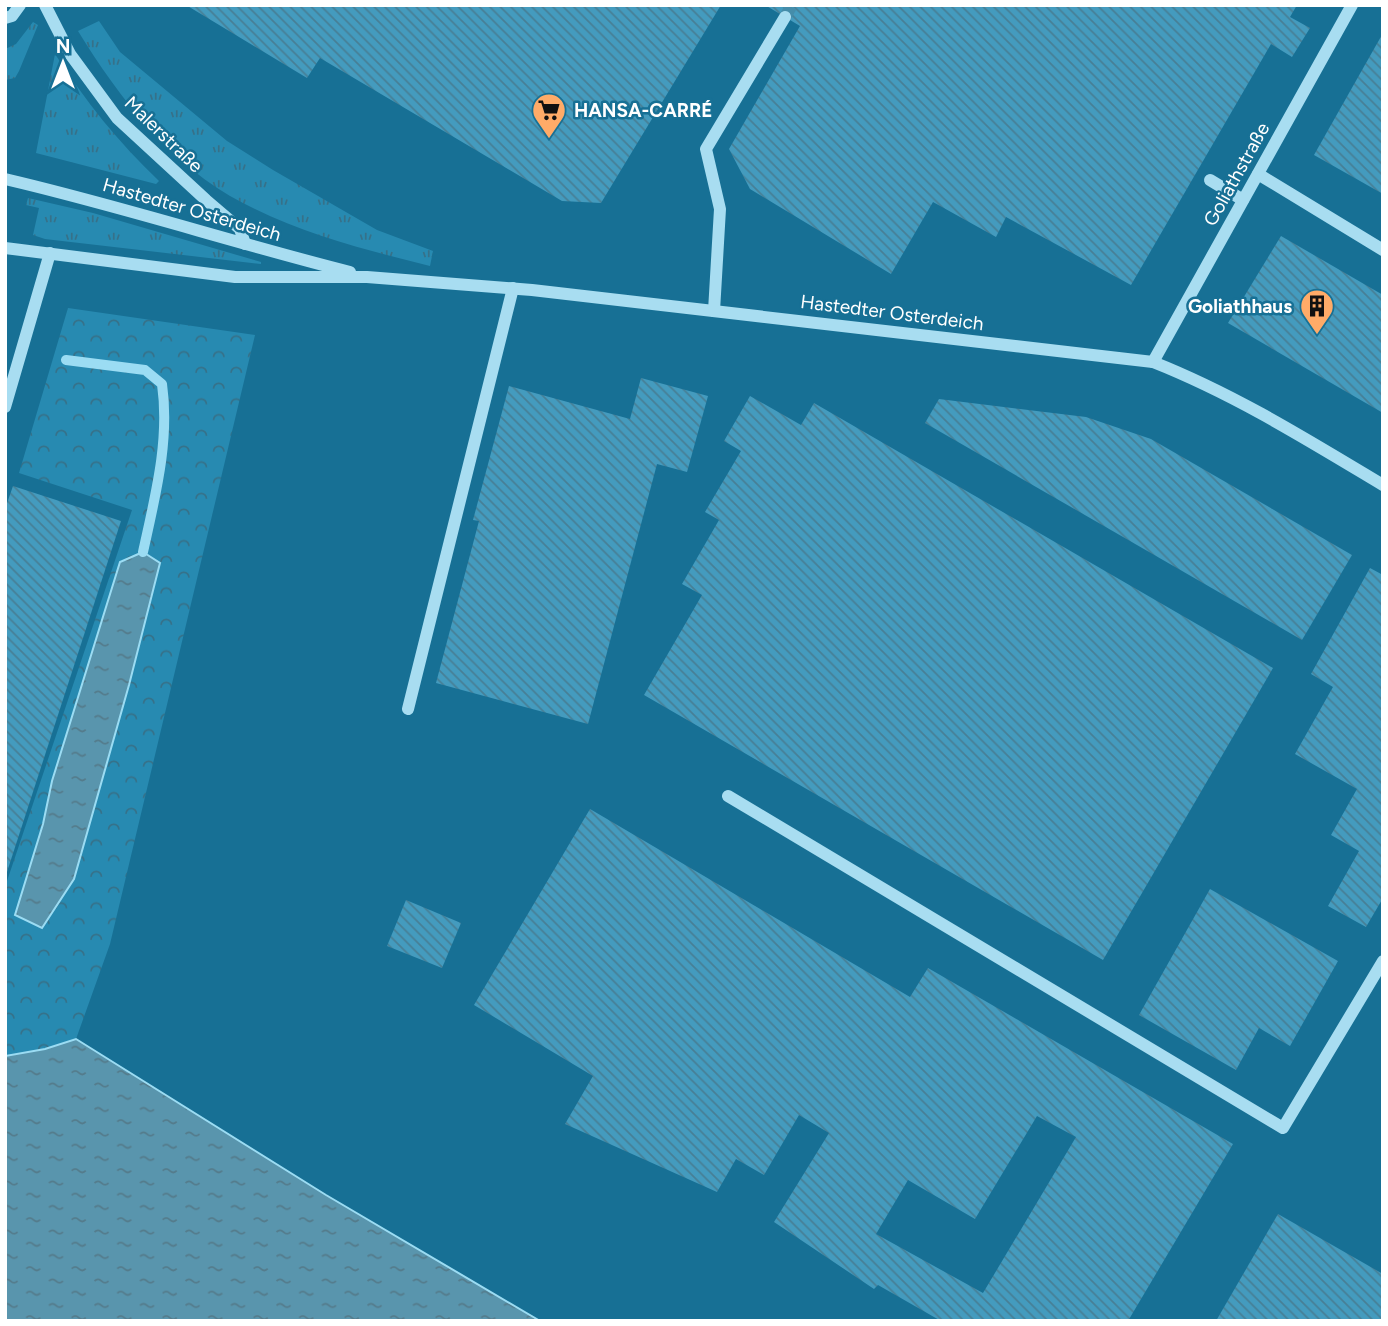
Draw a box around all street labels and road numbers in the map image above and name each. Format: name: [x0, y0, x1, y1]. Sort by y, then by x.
street label: Malerstraße: [120, 91, 208, 177]
street label: Goliathstraße: [1199, 118, 1274, 230]
street label: Hastedter Osterdeich: [100, 173, 284, 246]
street label: Hastedter Osterdeich: [799, 290, 985, 335]

